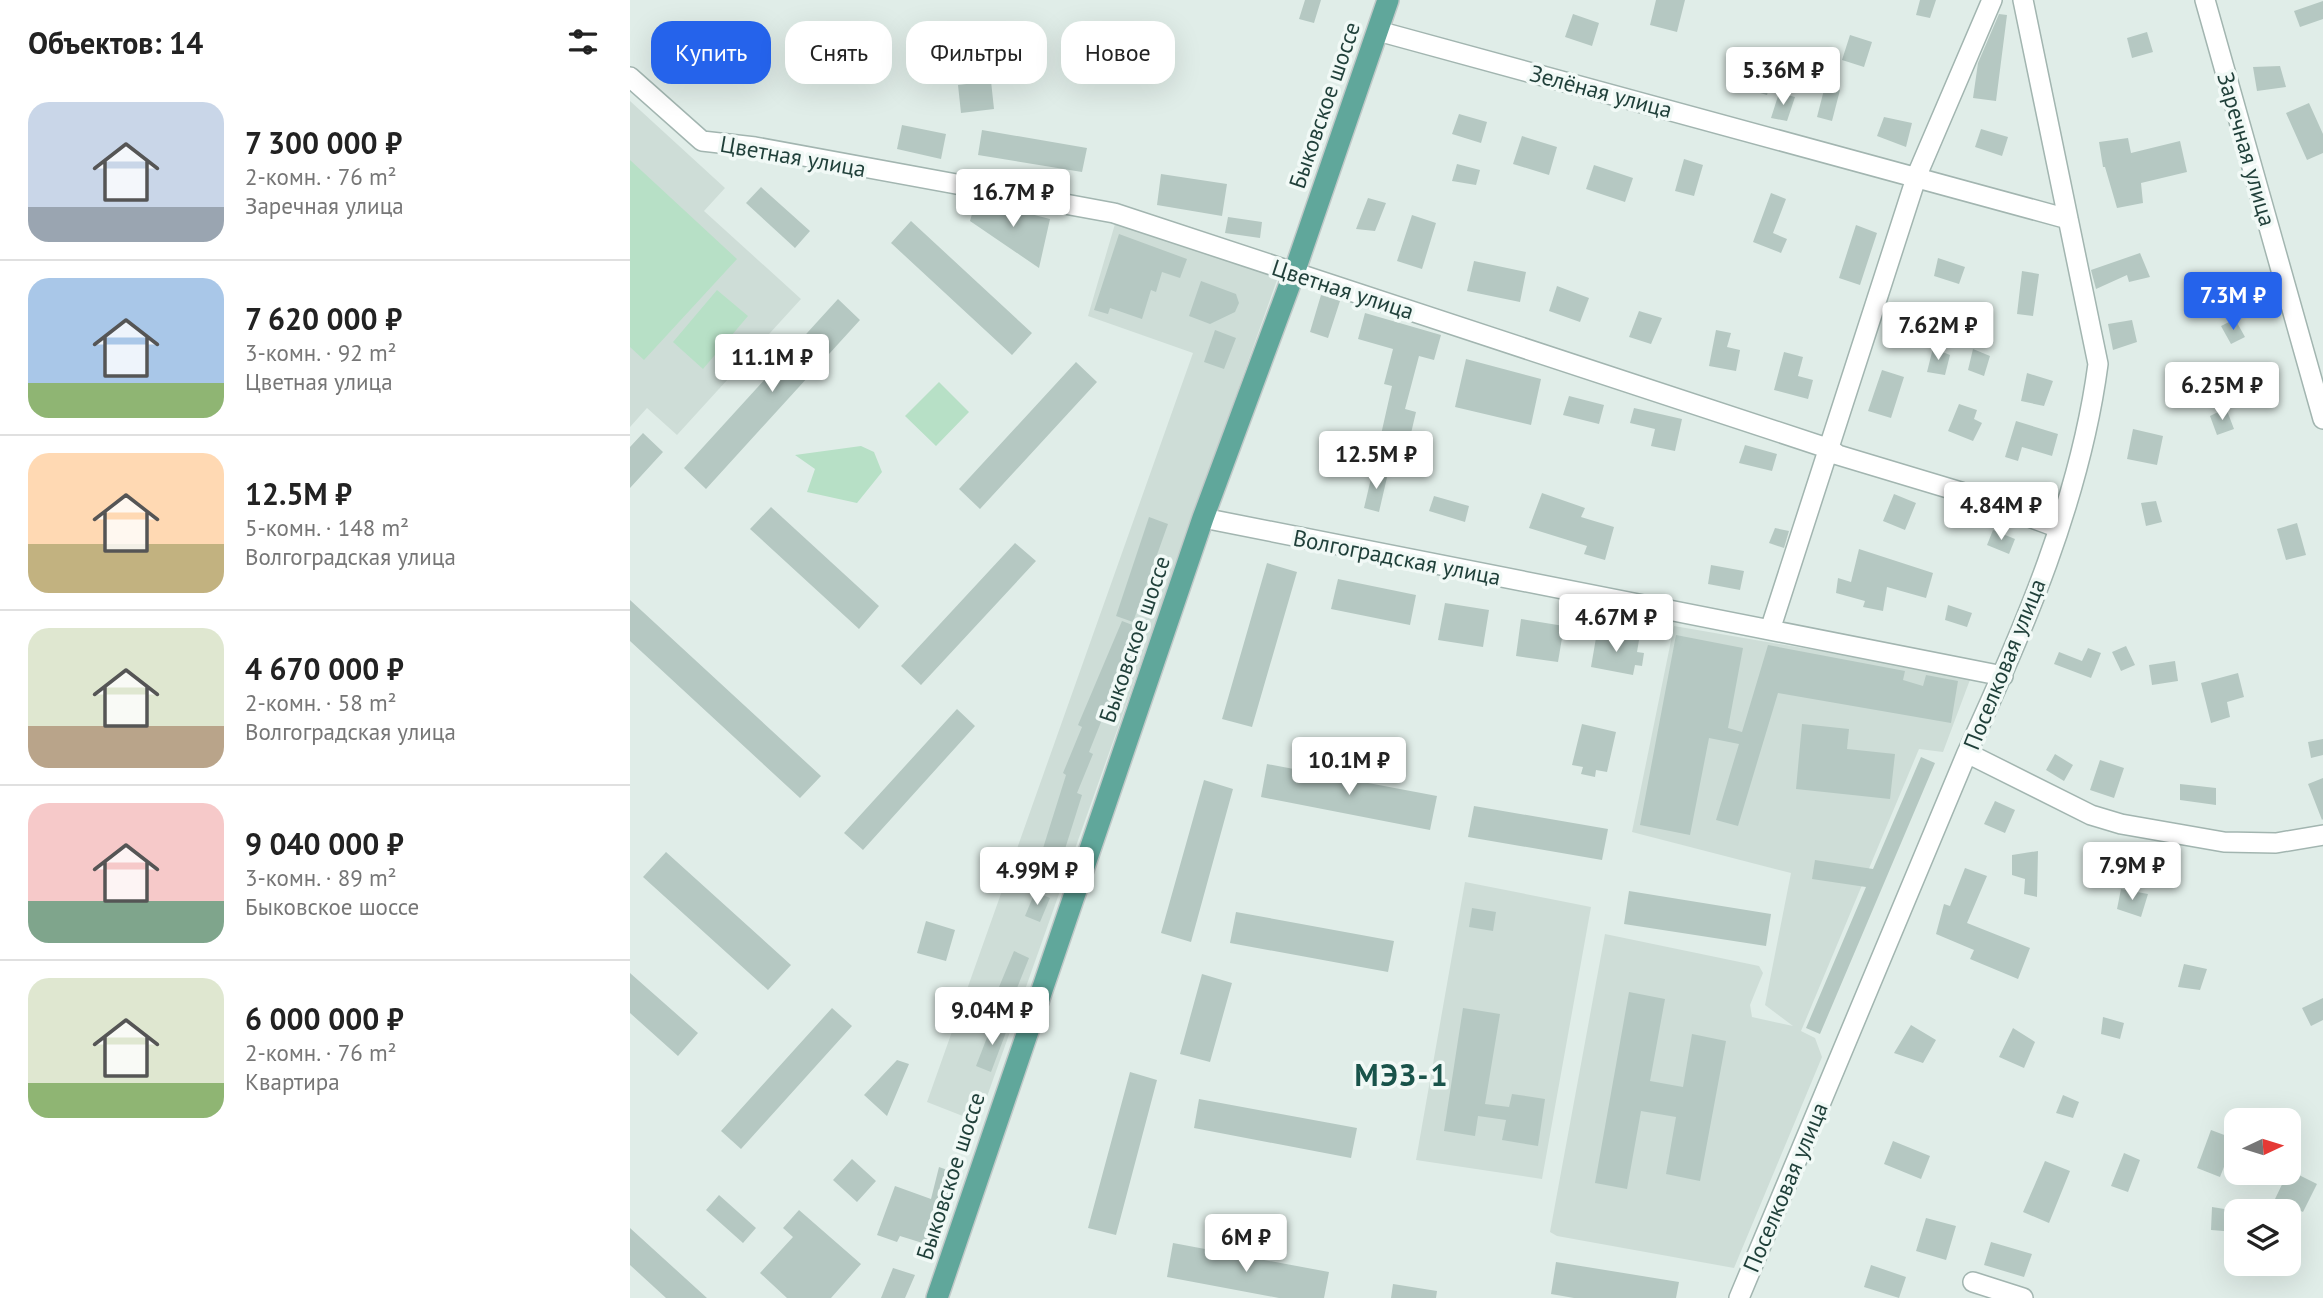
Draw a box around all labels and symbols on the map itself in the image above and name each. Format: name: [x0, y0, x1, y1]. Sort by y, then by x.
street label: Быковское шоссе: [1282, 18, 1366, 192]
pin: 5.36M ₽: [1718, 48, 1848, 107]
street label: Зелёная улица: [1527, 58, 1675, 124]
street label: Заречная улица: [2211, 69, 2283, 229]
street label: Цветная улица: [718, 129, 868, 183]
pin: 16.7M ₽: [948, 170, 1078, 229]
street label: Цветная улица: [1268, 252, 1418, 326]
pin: 7.3M ₽: [2176, 272, 2290, 332]
pin: 7.62M ₽: [1873, 302, 2003, 362]
pin: 11.1M ₽: [707, 334, 837, 394]
pin: 6.25M ₽: [2157, 362, 2287, 422]
pin: 12.5M ₽: [1311, 432, 1441, 491]
pin: 4.84M ₽: [1936, 482, 2066, 542]
street label: Волгоградская улица: [1291, 523, 1503, 591]
street label: Быковское шоссе: [1092, 552, 1176, 726]
street label: Поселковая улица: [1957, 574, 2051, 754]
pin: 4.67M ₽: [1551, 594, 1681, 654]
pin: 10.1M ₽: [1284, 738, 1414, 797]
pin: 7.9M ₽: [2075, 842, 2189, 902]
pin: 4.99M ₽: [972, 848, 1102, 907]
pin: 9.04M ₽: [927, 988, 1057, 1047]
district label: МЭЗ-1: [1355, 1055, 1449, 1094]
street label: Быковское шоссе: [909, 1089, 991, 1263]
street label: Поселковая улица: [1736, 1098, 1834, 1276]
north arrow: [2224, 1108, 2301, 1185]
pin: 6M ₽: [1205, 1214, 1287, 1274]

